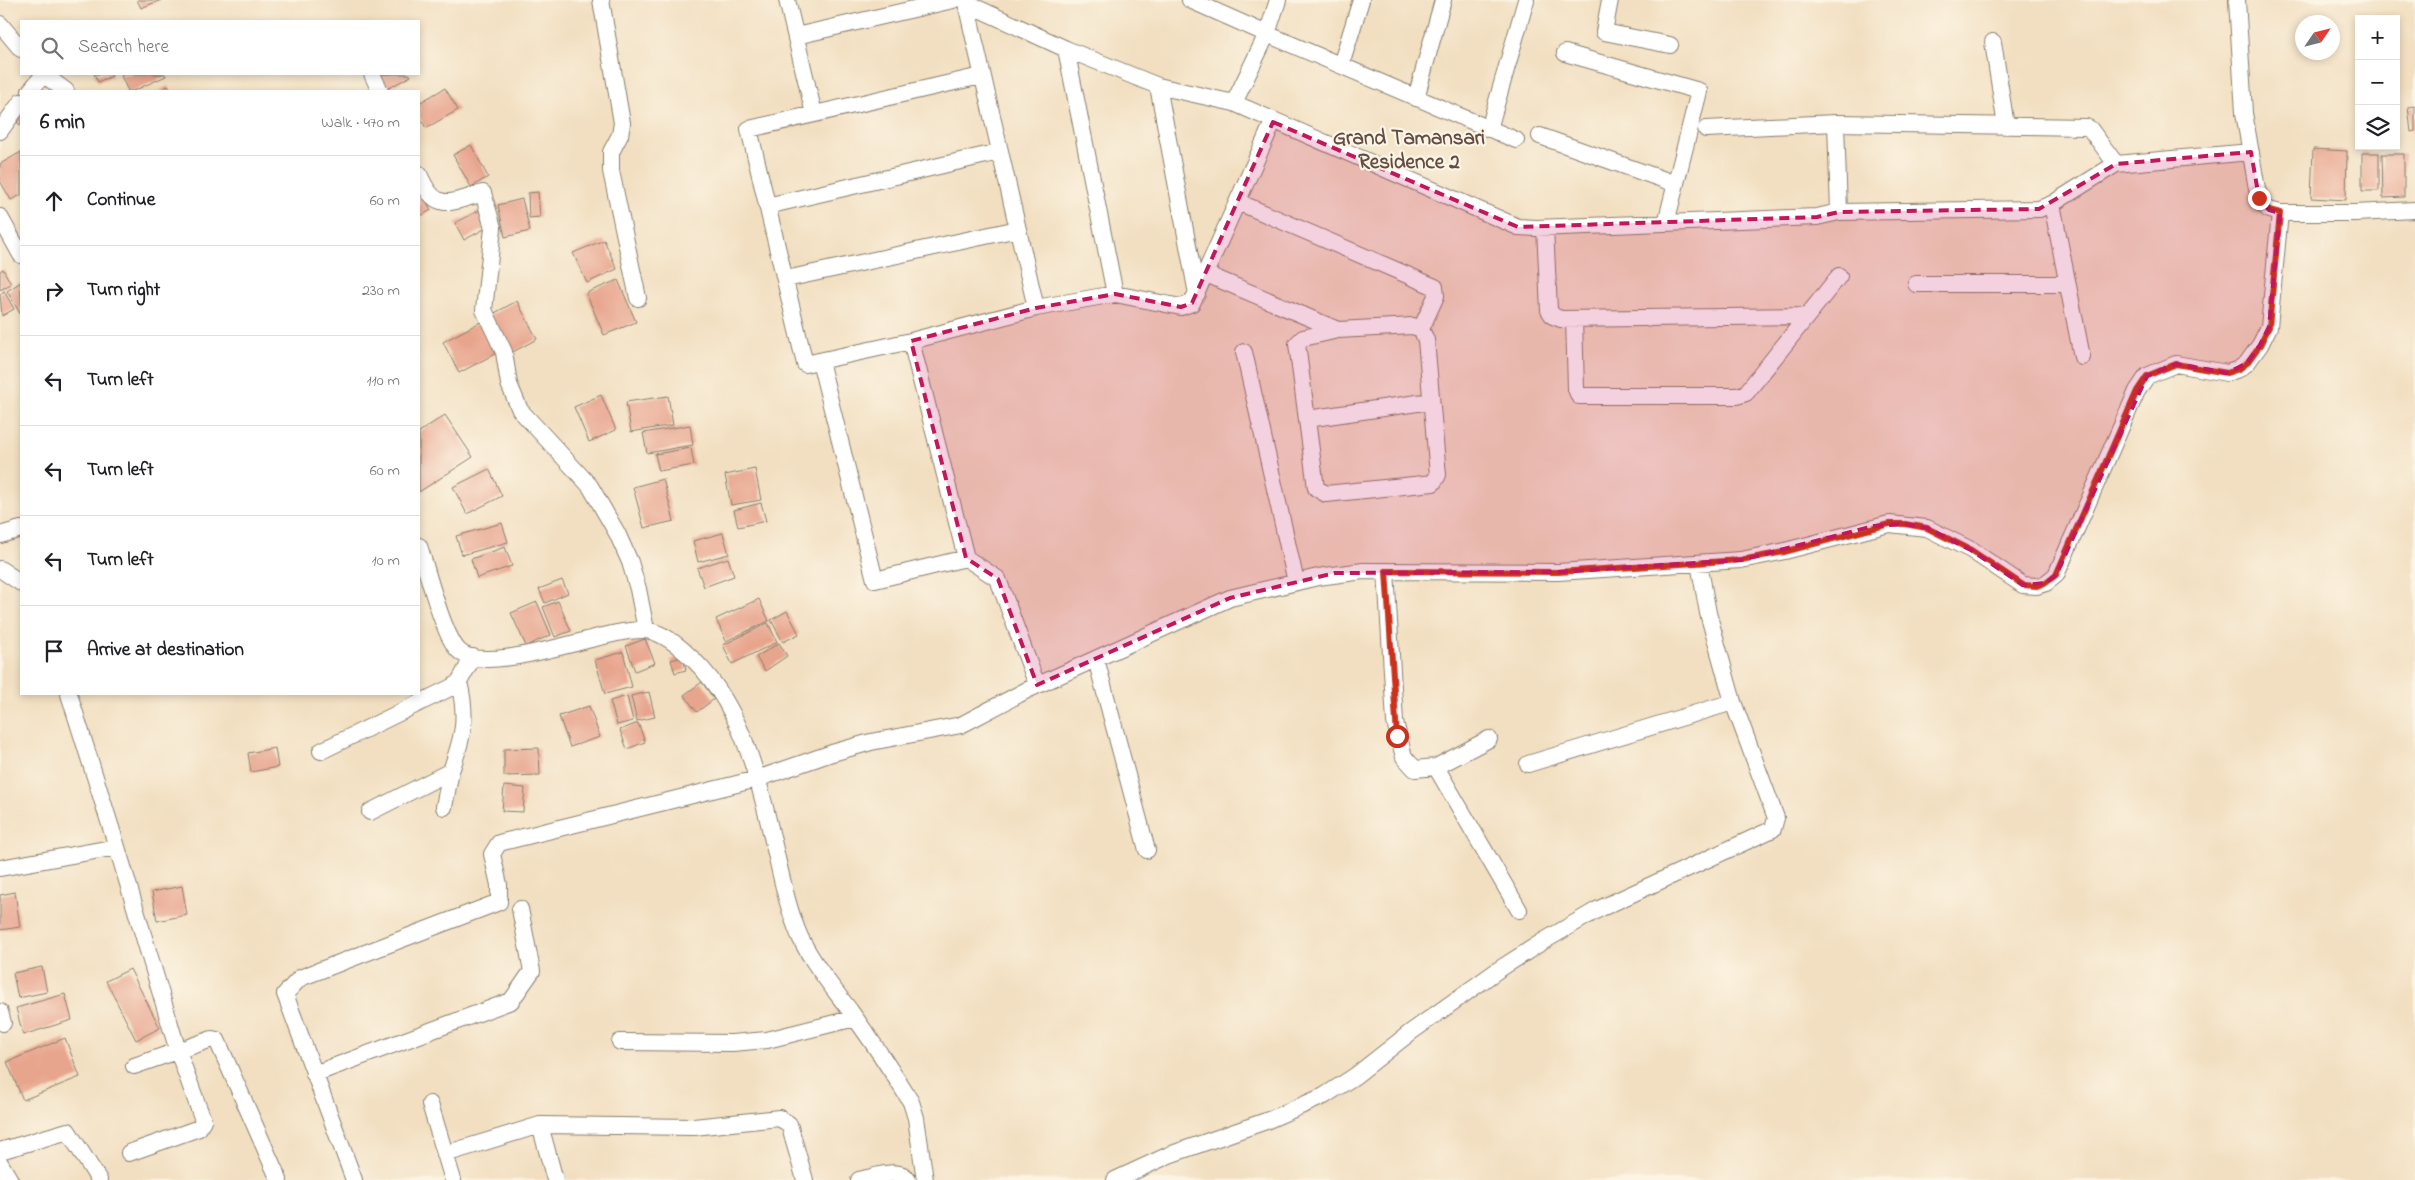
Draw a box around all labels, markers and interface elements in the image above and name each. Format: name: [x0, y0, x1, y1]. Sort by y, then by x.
north arrow: [2295, 15, 2340, 60]
map controls: [2355, 15, 2400, 150]
button: +: [2355, 15, 2400, 60]
search box: [20, 20, 420, 75]
icon: search: [38, 34, 66, 62]
text: Search here: [78, 34, 169, 61]
button: −: [2355, 60, 2400, 105]
button: layers: [2355, 105, 2400, 150]
text: 6 min: [40, 108, 85, 138]
text: Walk · 470 m: [321, 111, 400, 135]
district label: Grand Tamansari Residence 2: [1333, 124, 1485, 178]
icon: ahead: [40, 187, 68, 215]
text: Continue: [87, 187, 155, 214]
route end: [2248, 187, 2271, 210]
text: 60 m: [370, 189, 400, 213]
icon: right: [40, 277, 68, 305]
text: Turn right: [87, 277, 160, 304]
text: 230 m: [362, 279, 400, 303]
icon: left: [40, 367, 68, 395]
text: Turn left: [87, 367, 154, 394]
text: 110 m: [366, 369, 400, 393]
icon: left: [40, 457, 68, 485]
text: Turn left: [87, 457, 154, 484]
text: 60 m: [370, 459, 400, 483]
icon: left: [40, 547, 68, 575]
text: Turn left: [87, 547, 154, 574]
text: 10 m: [372, 549, 400, 573]
icon: arrive: [40, 637, 68, 665]
text: Arrive at destination: [87, 637, 244, 664]
route start: [1386, 725, 1409, 748]

